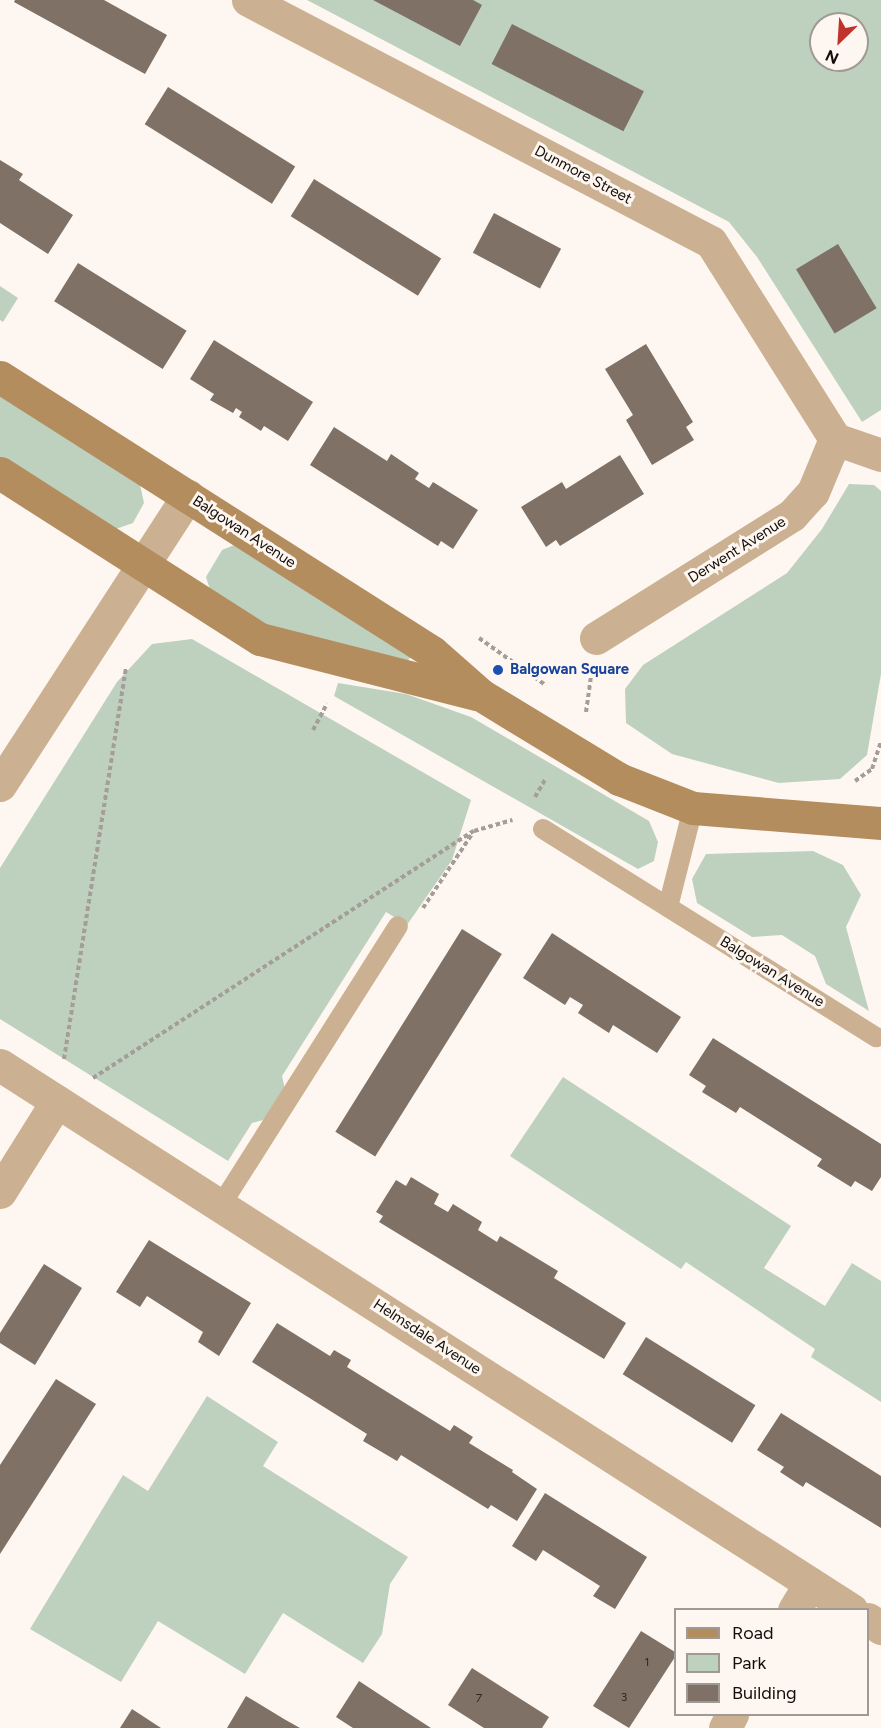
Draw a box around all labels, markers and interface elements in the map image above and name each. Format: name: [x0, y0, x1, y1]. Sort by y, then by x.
north arrow: [809, 12, 869, 72]
text: N: [822, 46, 842, 68]
street label: Dunmore Street: [531, 142, 635, 208]
street label: Balgowan Avenue: [189, 492, 299, 572]
street label: Derwent Avenue: [685, 513, 789, 587]
place label: Balgowan Square: [510, 661, 629, 679]
marker: Balgowan Square: [491, 663, 505, 677]
street label: Balgowan Avenue: [717, 933, 827, 1011]
street label: Helmsdale Avenue: [370, 1295, 484, 1379]
legend: [674, 1608, 869, 1716]
text: Road: [732, 1622, 773, 1644]
text: Park: [732, 1652, 766, 1674]
house number: 1: [645, 1656, 649, 1670]
text: Building: [732, 1682, 797, 1704]
house number: 3: [621, 1691, 627, 1705]
house number: 7: [476, 1692, 482, 1706]

